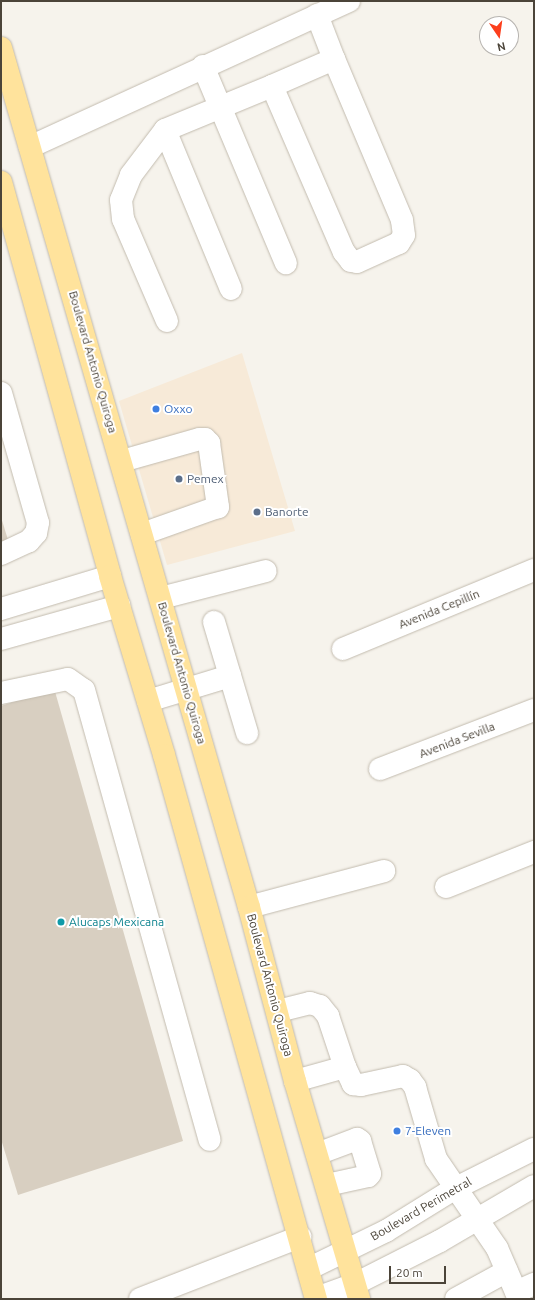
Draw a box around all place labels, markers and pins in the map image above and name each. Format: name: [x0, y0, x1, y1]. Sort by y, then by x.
place label: Oxxo: [164, 402, 193, 416]
marker: Oxxo: [151, 404, 161, 414]
place label: Pemex: [187, 472, 224, 486]
marker: Pemex: [174, 474, 184, 484]
place label: Banorte: [265, 505, 309, 519]
marker: Banorte: [252, 507, 262, 517]
place label: Alucaps Mexicana: [69, 915, 164, 929]
marker: Alucaps Mexicana: [56, 917, 66, 927]
place label: 7-Eleven: [405, 1124, 451, 1138]
marker: 7-Eleven: [392, 1126, 402, 1136]

